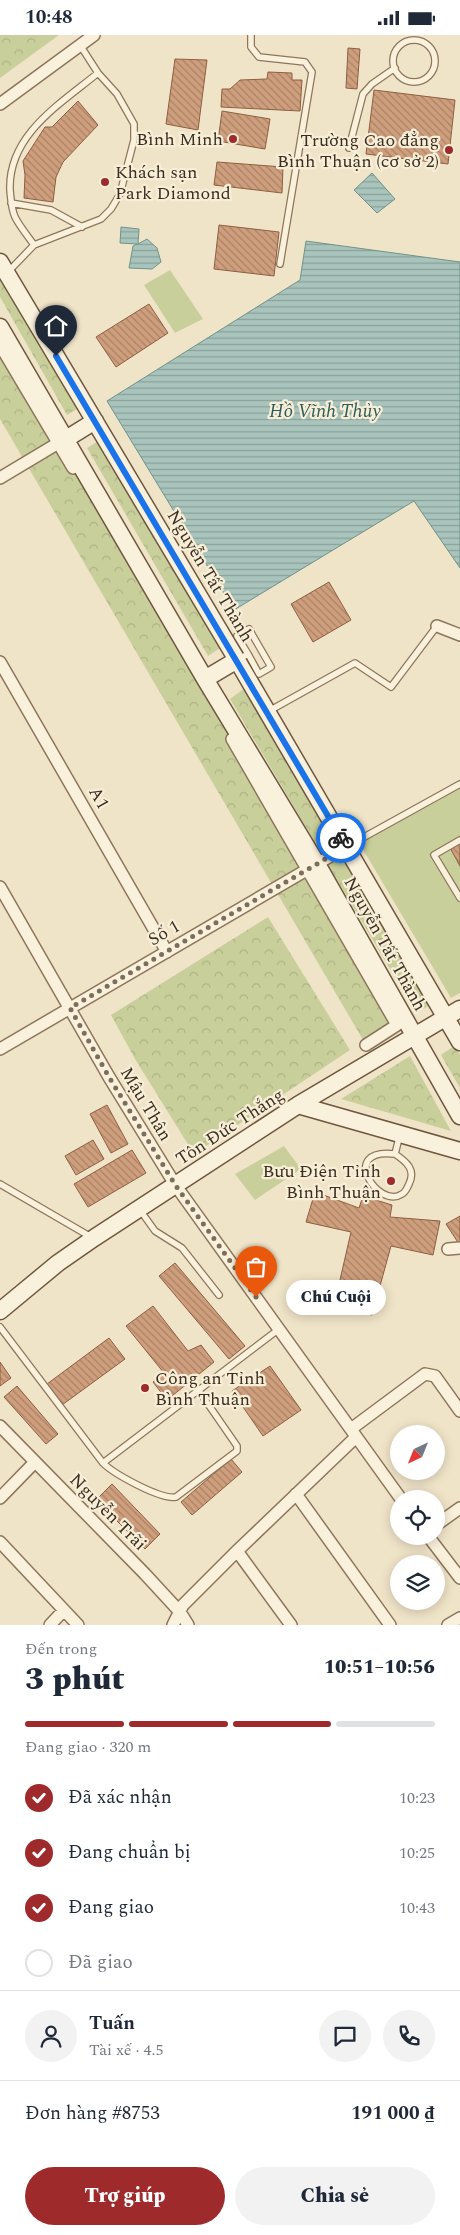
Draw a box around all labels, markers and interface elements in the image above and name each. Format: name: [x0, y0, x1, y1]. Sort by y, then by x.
text: 10:48: [25, 3, 73, 32]
place label: Bình Minh: [136, 126, 223, 153]
place label: Trường Cao đẳng Bình Thuận (cơ sở 2): [277, 127, 439, 175]
marker: Bình Minh: [227, 133, 239, 145]
marker: Trường Cao đẳng Bình Thuận (cơ sở 2): [443, 144, 455, 156]
place label: Khách sạn Park Diamond: [115, 159, 231, 207]
marker: Khách sạn Park Diamond: [99, 176, 111, 188]
pin: [35, 305, 77, 356]
icon: home: [42, 312, 70, 340]
water label: Hồ Vĩnh Thủy: [269, 397, 381, 426]
street label: Nguyễn Tất Thành: [160, 505, 260, 647]
street label: A1: [82, 782, 116, 814]
courier: [316, 813, 366, 863]
icon: bike: [327, 824, 355, 852]
street label: Nguyễn Tất Thành: [337, 872, 433, 1016]
street label: Số 1: [143, 913, 185, 953]
street label: Mậu Thân: [113, 1062, 179, 1146]
street label: Tôn Đức Thắng: [170, 1082, 290, 1172]
place label: Bưu Điện Tỉnh Bình Thuận: [262, 1158, 381, 1206]
marker: Bưu Điện Tỉnh Bình Thuận: [385, 1175, 397, 1187]
pin: [235, 1246, 277, 1297]
icon: bag: [242, 1253, 270, 1281]
callout: Chú Cuội: [286, 1279, 386, 1315]
text: Chú Cuội: [301, 1285, 371, 1309]
place label: Công an Tỉnh Bình Thuận: [155, 1365, 265, 1413]
marker: Công an Tỉnh Bình Thuận: [139, 1382, 151, 1394]
north arrow: [390, 1425, 445, 1480]
map controls: [390, 1425, 445, 1610]
street label: Nguyễn Trãi: [63, 1467, 153, 1557]
button: locate: [390, 1490, 445, 1545]
button: layers: [390, 1555, 445, 1610]
text: Đến trong: [25, 1637, 97, 1661]
text: 10:51–10:56: [324, 1653, 435, 1682]
text: 3 phút: [25, 1655, 125, 1704]
text: Đang giao · 320 m: [25, 1735, 151, 1759]
text: Đã xác nhận: [68, 1783, 172, 1812]
icon: check: [25, 1784, 53, 1812]
text: 10:23: [399, 1786, 435, 1810]
text: Đang chuẩn bị: [68, 1838, 191, 1867]
icon: check: [25, 1839, 53, 1867]
text: 10:25: [399, 1841, 435, 1865]
text: Đang giao: [68, 1893, 154, 1922]
icon: check: [25, 1894, 53, 1922]
text: 10:43: [399, 1896, 435, 1920]
text: Đã giao: [68, 1948, 133, 1977]
text: Tuấn: [89, 2009, 135, 2038]
button: person: [25, 2010, 77, 2062]
button: chat: [319, 2010, 371, 2062]
button: phone: [383, 2010, 435, 2062]
text: Tài xế · 4.5: [89, 2038, 164, 2062]
text: Đơn hàng #8753: [25, 2099, 160, 2128]
text: 191 000 ₫: [351, 2099, 435, 2128]
button: Trợ giúp: [25, 2167, 225, 2225]
button: Chia sẻ: [235, 2167, 435, 2225]

